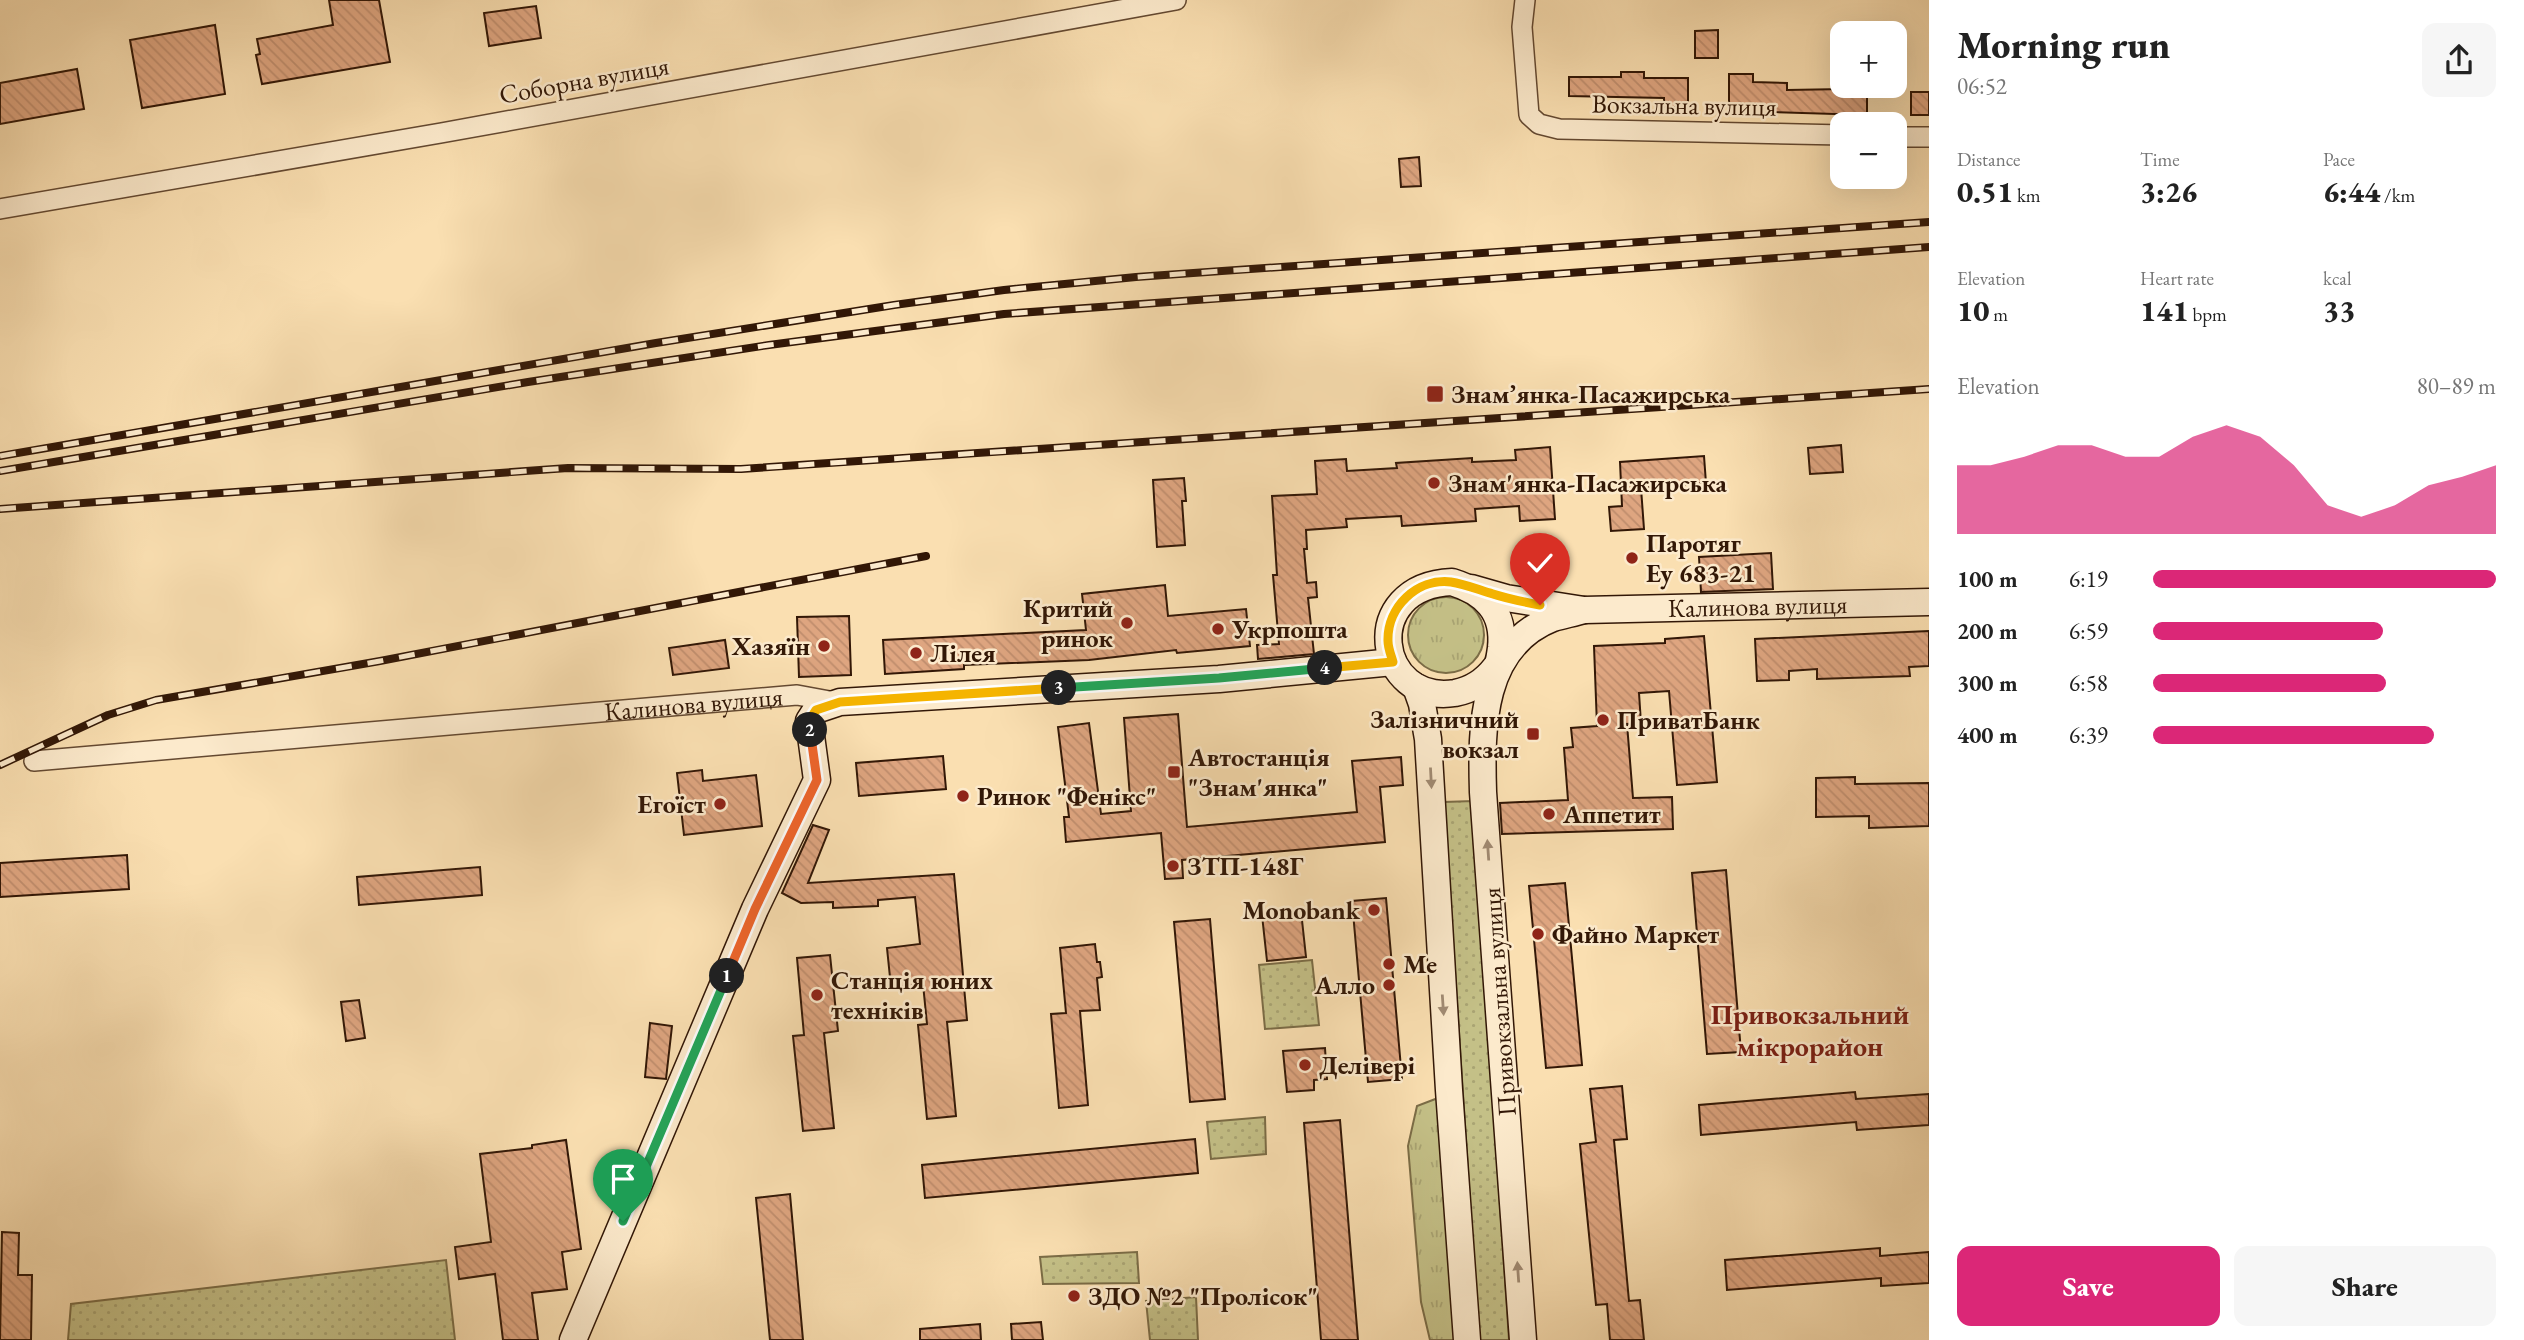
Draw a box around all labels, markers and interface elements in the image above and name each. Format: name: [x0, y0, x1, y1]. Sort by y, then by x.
text: Morning run: [1957, 20, 2170, 69]
map controls: [1830, 21, 1907, 189]
button: +: [1830, 21, 1907, 98]
button: share: [2422, 23, 2496, 97]
street label: Соборна вулиця: [496, 48, 672, 112]
text: 06:52: [1957, 71, 2007, 101]
street label: Вокзальна вулиця: [1591, 86, 1777, 124]
button: −: [1830, 112, 1907, 189]
text: Distance: [1957, 147, 2020, 172]
text: Time: [2140, 147, 2180, 172]
text: Pace: [2323, 147, 2355, 172]
text: 0.51: [1957, 172, 2013, 211]
text: 3:26: [2140, 172, 2197, 211]
text: 6:44: [2323, 172, 2380, 211]
text: km: [2013, 183, 2041, 208]
text: /km: [2380, 183, 2415, 208]
text: Elevation: [1957, 266, 2025, 291]
text: Heart rate: [2140, 266, 2214, 291]
text: kcal: [2323, 266, 2352, 291]
text: 10: [1957, 291, 1989, 330]
text: 141: [2140, 291, 2189, 330]
text: 33: [2323, 291, 2355, 330]
text: m: [1989, 302, 2008, 327]
text: bpm: [2189, 302, 2227, 327]
text: Elevation: [1957, 371, 2040, 401]
text: 80–89 m: [2417, 371, 2496, 401]
place label: Знам’янка-Пасажирська: [1451, 377, 1731, 411]
marker: Знам’янка-Пасажирська: [1425, 384, 1445, 404]
place label: Знам'янка-Пасажирська: [1448, 466, 1728, 500]
marker: Знам'янка-Пасажирська: [1426, 475, 1442, 491]
place label: Паротяг Еу 683-21: [1646, 526, 1756, 590]
pin: [1510, 533, 1570, 605]
icon: check: [1521, 544, 1559, 582]
marker: Паротяг Еу 683-21: [1624, 550, 1640, 566]
text: 100 m: [1957, 564, 2018, 594]
text: 6:19: [2069, 564, 2108, 594]
street label: Калинова вулиця: [1668, 587, 1848, 625]
place label: Критий ринок: [1023, 591, 1114, 655]
place label: Укрпошта: [1231, 612, 1348, 646]
marker: Критий ринок: [1119, 615, 1135, 631]
text: 200 m: [1957, 616, 2018, 646]
text: 6:59: [2069, 616, 2108, 646]
marker: Укрпошта: [1210, 621, 1226, 637]
place label: Хазяїн: [731, 629, 810, 663]
place label: Лілея: [930, 636, 996, 670]
marker: Хазяїн: [816, 638, 832, 654]
marker: Лілея: [908, 645, 924, 661]
pin: 4: [1308, 650, 1342, 686]
text: 4: [1319, 655, 1330, 680]
text: 300 m: [1957, 668, 2018, 698]
text: 6:58: [2069, 668, 2108, 698]
pin: 3: [1042, 670, 1076, 706]
text: 3: [1053, 675, 1064, 700]
street label: Калинова вулиця: [603, 679, 784, 729]
place label: Залізничний вокзал: [1370, 702, 1519, 766]
place label: ПриватБанк: [1617, 703, 1760, 737]
pin: 2: [792, 712, 828, 748]
marker: ПриватБанк: [1595, 712, 1611, 728]
text: 2: [804, 717, 815, 742]
text: 400 m: [1957, 720, 2018, 750]
text: 6:39: [2069, 720, 2108, 750]
marker: Залізничний вокзал: [1525, 726, 1541, 742]
place label: Автостанція "Знам'янка": [1187, 740, 1330, 804]
marker: Автостанція "Знам'янка": [1166, 764, 1182, 780]
one-way arrow: [1425, 767, 1436, 789]
place label: Ринок "Фенікс": [977, 779, 1156, 813]
place label: Егоїст: [638, 787, 706, 821]
marker: Ринок "Фенікс": [955, 788, 971, 804]
marker: Егоїст: [712, 796, 728, 812]
place label: Аппетит: [1562, 797, 1661, 831]
marker: Аппетит: [1541, 806, 1557, 822]
one-way arrow: [1482, 838, 1493, 860]
place label: ЗТП-148Г: [1187, 849, 1304, 883]
marker: ЗТП-148Г: [1165, 858, 1181, 874]
street label: Привокзальна вулиця: [1474, 886, 1524, 1118]
place label: Monobank: [1242, 893, 1361, 927]
marker: Monobank: [1366, 902, 1382, 918]
place label: Файно Маркет: [1552, 917, 1719, 951]
marker: Файно Маркет: [1530, 926, 1546, 942]
place label: Me: [1403, 947, 1437, 981]
marker: Me: [1381, 956, 1397, 972]
pin: 1: [710, 958, 744, 993]
text: 1: [721, 963, 732, 988]
place label: Станція юних техніків: [831, 963, 993, 1027]
place label: Алло: [1313, 968, 1375, 1002]
marker: Алло: [1381, 977, 1397, 993]
marker: Станція юних техніків: [809, 987, 825, 1003]
one-way arrow: [1438, 994, 1449, 1016]
district label: Привокзальний мікрорайон: [1711, 996, 1909, 1064]
place label: Делівері: [1319, 1048, 1416, 1082]
marker: Делівері: [1297, 1057, 1313, 1073]
pin: [593, 1149, 653, 1221]
icon: arrive: [604, 1160, 642, 1198]
button: Save: [1957, 1246, 2220, 1326]
button: Share: [2234, 1246, 2496, 1326]
one-way arrow: [1512, 1261, 1523, 1283]
place label: ЗДО №2 "Пролісок": [1088, 1279, 1318, 1313]
marker: ЗДО №2 "Пролісок": [1066, 1288, 1082, 1304]

